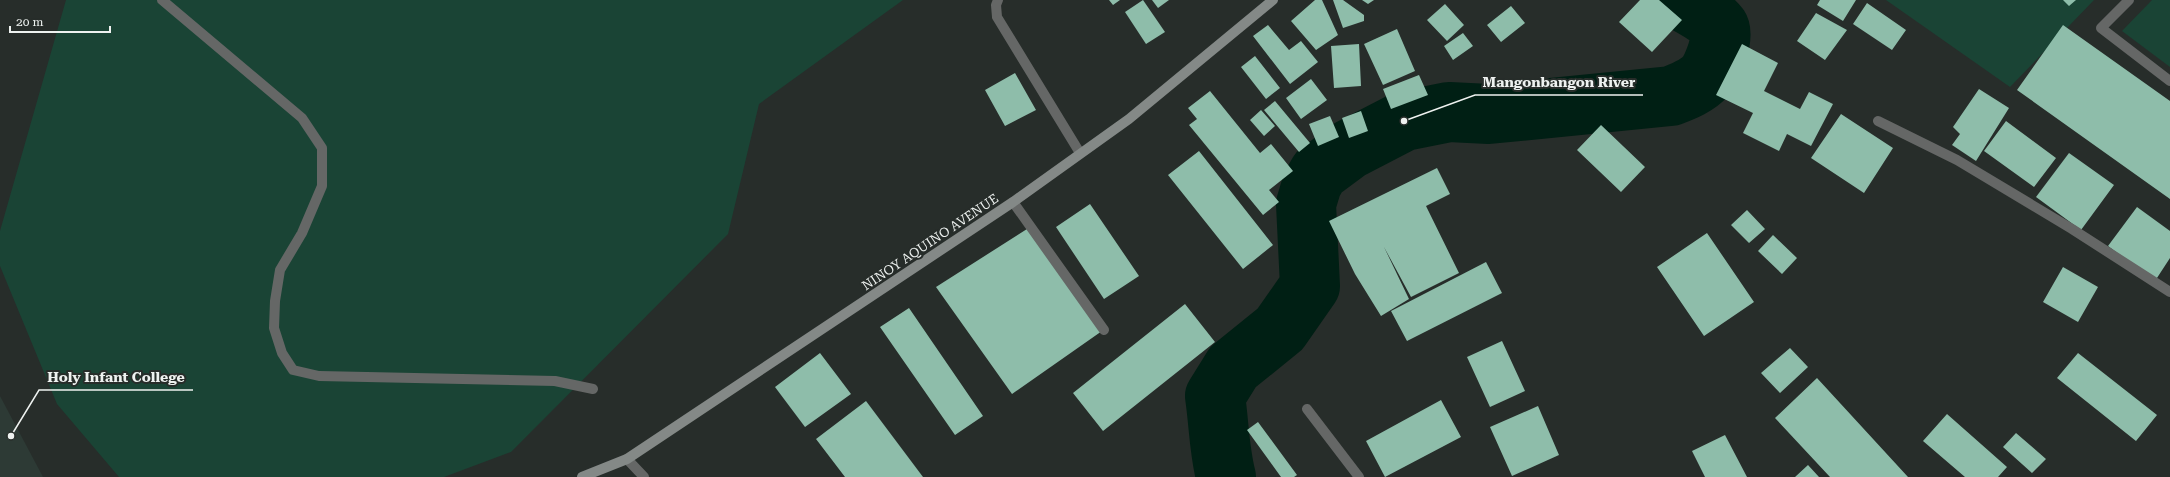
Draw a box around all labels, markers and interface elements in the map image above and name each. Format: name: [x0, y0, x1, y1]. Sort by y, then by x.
scale bar: [10, 8, 110, 34]
text: 20 m: [16, 15, 43, 29]
callout: Mangonbangon River: [1475, 69, 1643, 95]
text: Mangonbangon River: [1483, 74, 1636, 90]
street label: NINOY AQUINO AVENUE: [859, 191, 1001, 293]
callout: Holy Infant College: [39, 364, 193, 390]
text: Holy Infant College: [47, 369, 185, 385]

